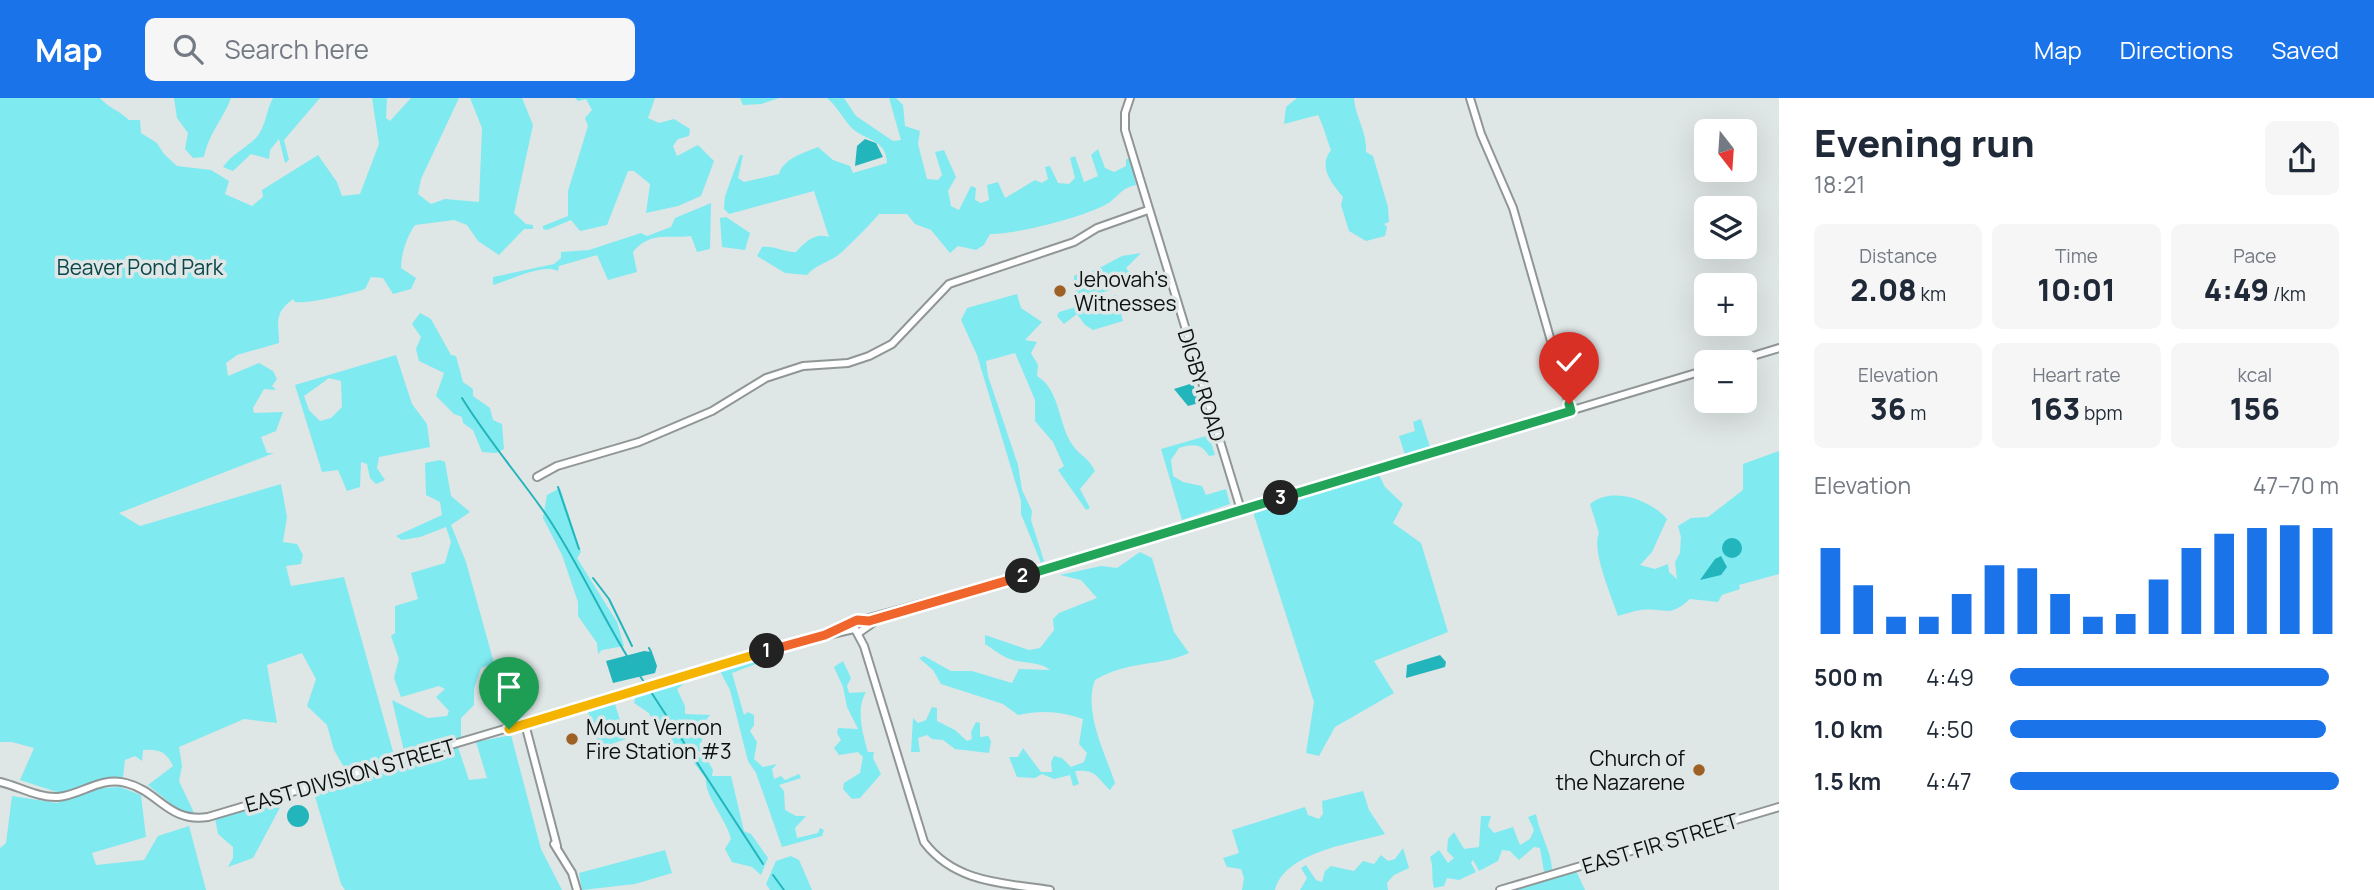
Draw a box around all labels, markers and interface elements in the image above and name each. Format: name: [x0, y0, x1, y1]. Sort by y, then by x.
search box: [145, 18, 635, 81]
text: Map: [35, 27, 103, 72]
icon: search: [169, 30, 207, 68]
text: Search here: [225, 31, 369, 67]
text: Map: [2034, 33, 2082, 66]
text: Directions: [2120, 33, 2233, 66]
text: Saved: [2271, 33, 2339, 66]
text: Evening run: [1814, 116, 2035, 168]
north arrow: [1694, 119, 1757, 182]
map controls: [1694, 119, 1757, 413]
button: share: [2265, 121, 2339, 195]
text: 18:21: [1814, 168, 1865, 200]
button: layers: [1694, 196, 1757, 259]
text: Distance: [1859, 243, 1937, 269]
text: Time: [2055, 243, 2098, 269]
text: Pace: [2233, 243, 2276, 269]
park label: Beaver Pond Park: [57, 253, 224, 281]
place label: Jehovah's Witnesses: [1074, 265, 1177, 317]
text: 2.08: [1850, 269, 1917, 310]
text: 10:01: [2037, 269, 2116, 310]
text: 4:49: [2204, 269, 2269, 310]
button: +: [1694, 273, 1757, 336]
text: km: [1917, 281, 1946, 307]
text: /km: [2269, 281, 2306, 307]
marker: Jehovah's Witnesses: [1052, 283, 1068, 299]
street label: DIGBY ROAD: [1172, 325, 1232, 445]
pin: [1539, 332, 1599, 404]
icon: check: [1550, 343, 1588, 381]
button: −: [1694, 350, 1757, 413]
text: Elevation: [1858, 362, 1938, 388]
text: Heart rate: [2032, 362, 2121, 388]
text: kcal: [2237, 362, 2272, 388]
text: 36: [1870, 388, 1906, 429]
text: 163: [2030, 388, 2080, 429]
text: 156: [2230, 388, 2280, 429]
text: m: [1906, 400, 1926, 426]
text: bpm: [2080, 400, 2123, 426]
text: Elevation: [1814, 469, 1911, 501]
text: 47–70 m: [2253, 469, 2339, 501]
pin: 3: [1264, 480, 1298, 516]
text: 3: [1275, 484, 1286, 510]
pin: 2: [1006, 559, 1040, 594]
text: 2: [1017, 562, 1028, 588]
pin: 1: [750, 634, 784, 668]
text: 1: [762, 637, 771, 663]
pin: [479, 657, 539, 729]
text: 500 m: [1814, 661, 1883, 693]
text: 4:49: [1926, 661, 1974, 693]
icon: arrive: [490, 668, 528, 706]
place label: Mount Vernon Fire Station #3: [586, 713, 732, 765]
text: 1.0 km: [1814, 713, 1883, 745]
text: 4:50: [1926, 713, 1974, 745]
street label: EAST DIVISION STREET: [242, 731, 459, 818]
marker: Mount Vernon Fire Station #3: [564, 731, 580, 747]
place label: Church of the Nazarene: [1555, 744, 1686, 796]
marker: Church of the Nazarene: [1691, 762, 1707, 778]
text: 1.5 km: [1814, 765, 1881, 797]
text: 4:47: [1926, 765, 1972, 797]
street label: EAST FIR STREET: [1578, 806, 1742, 880]

